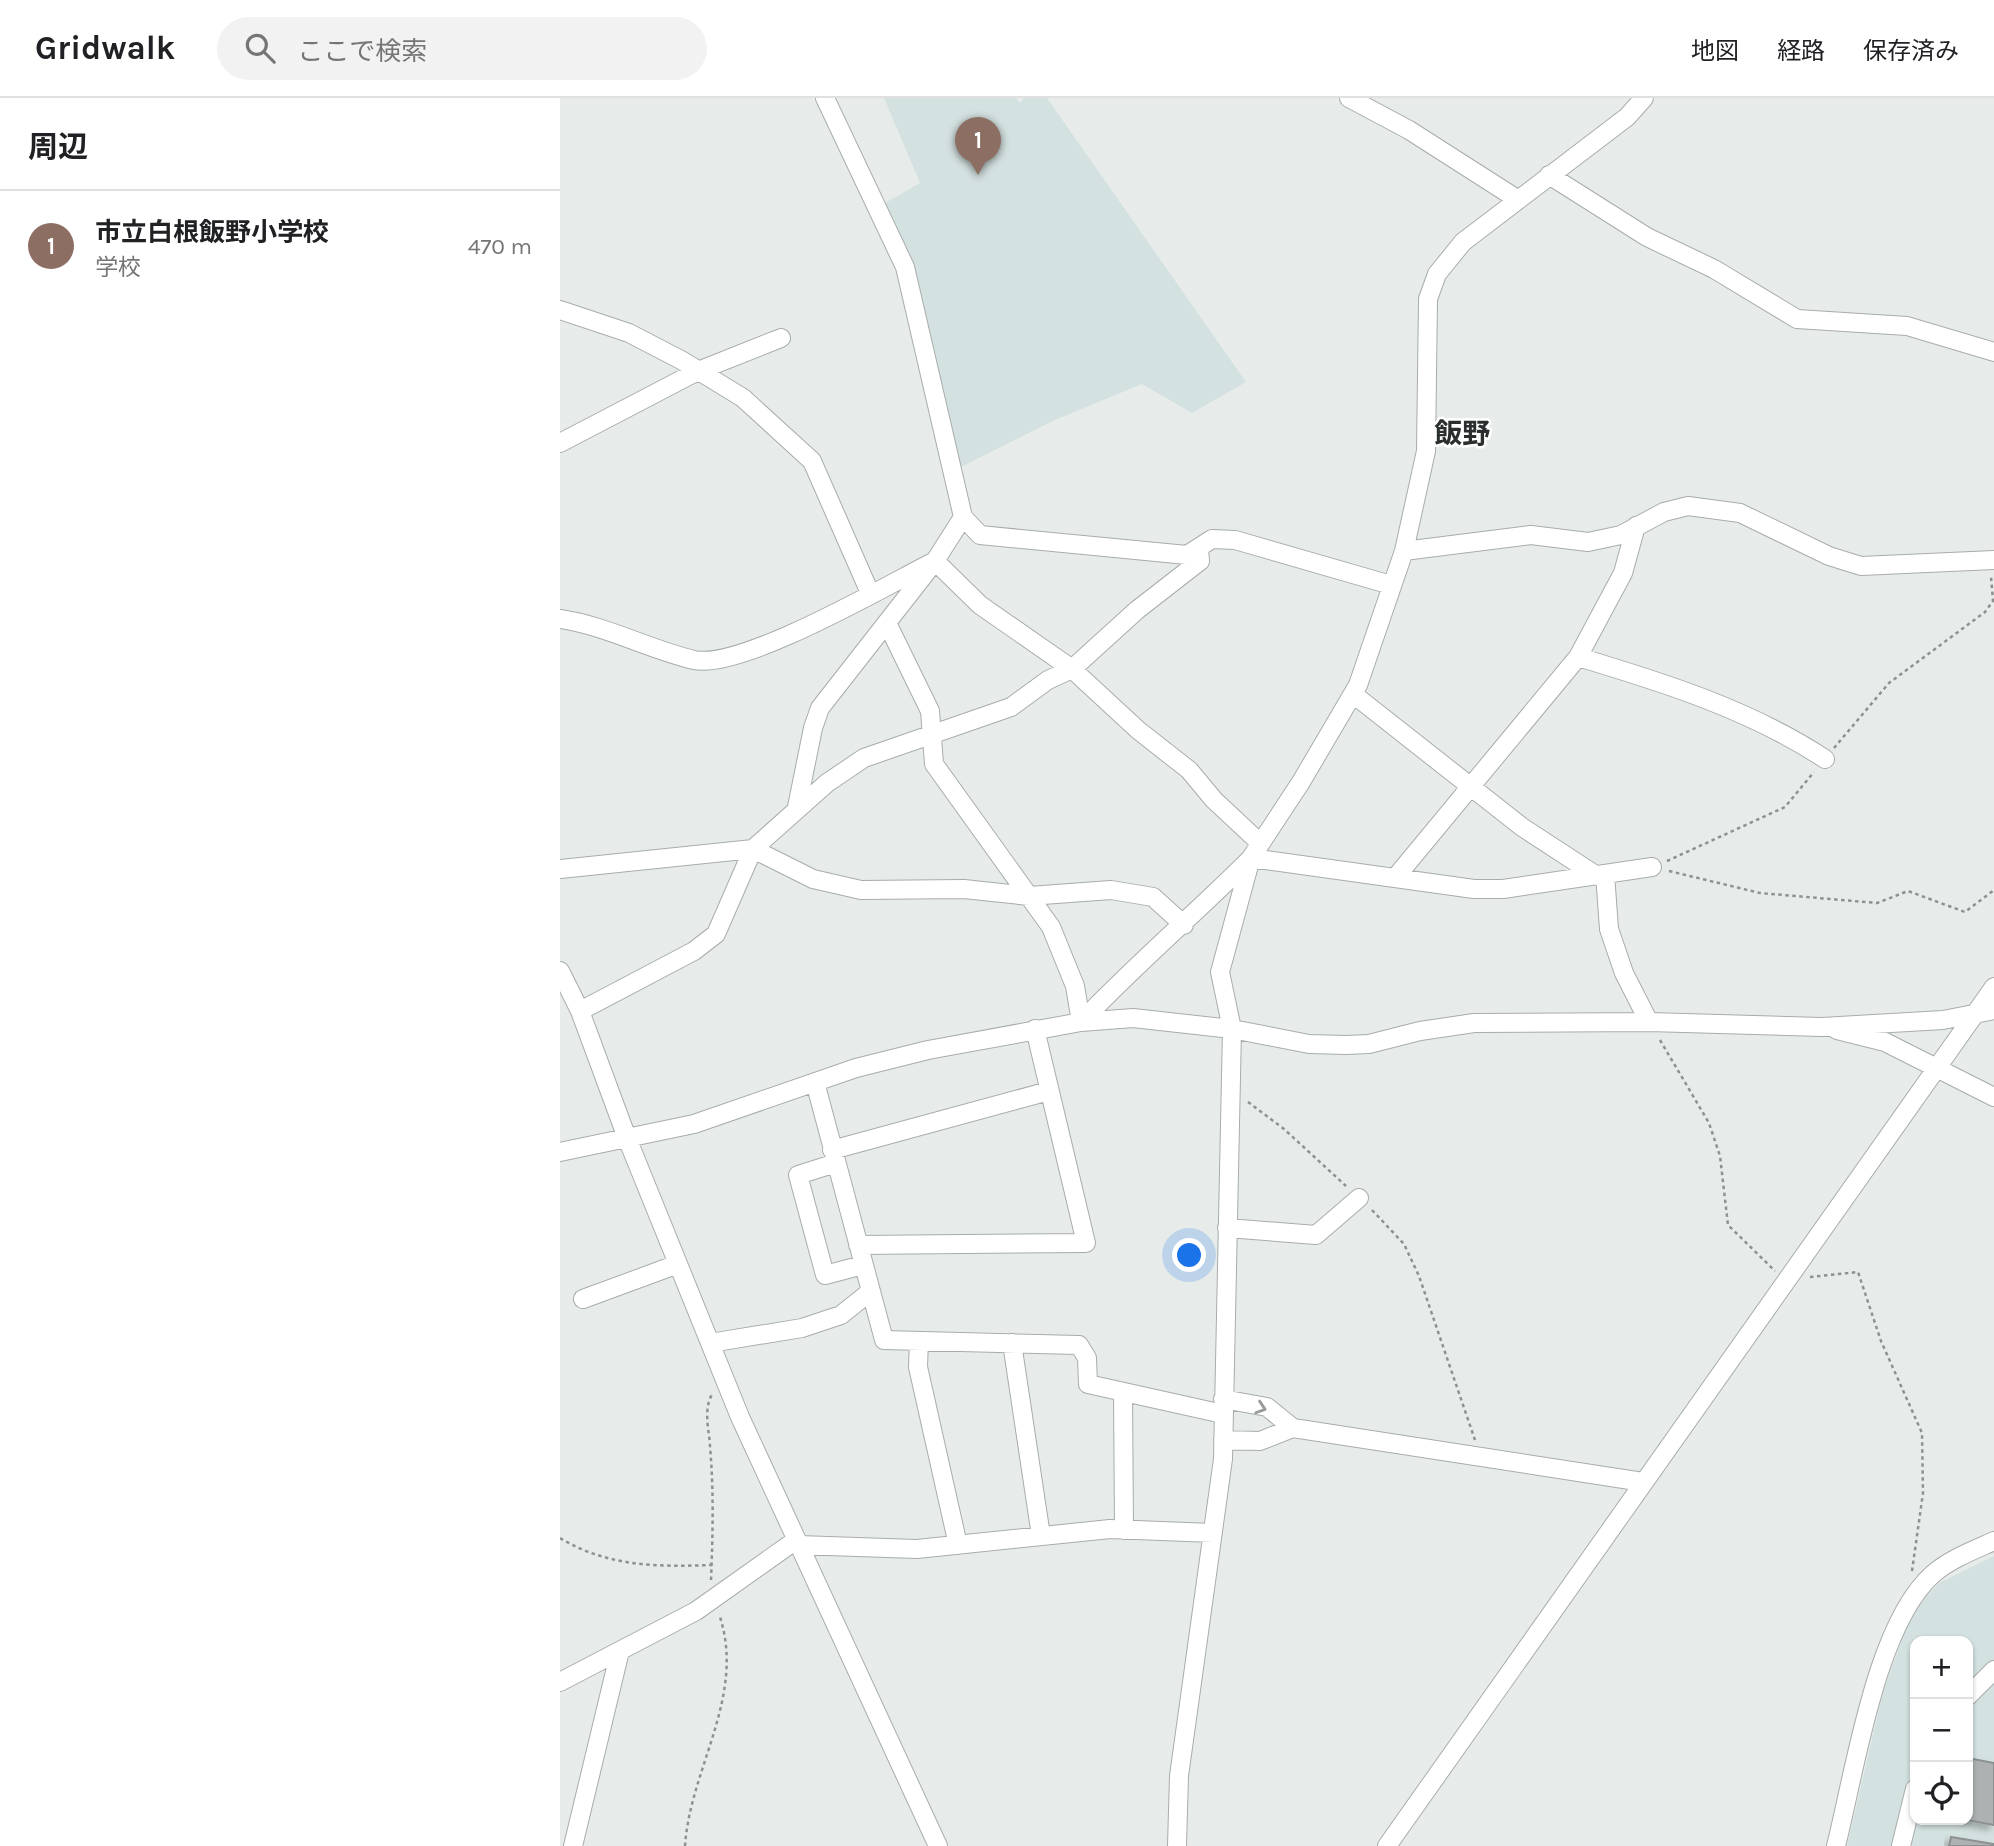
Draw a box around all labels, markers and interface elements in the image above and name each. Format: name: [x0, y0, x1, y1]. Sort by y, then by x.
search box: [217, 17, 707, 80]
text: Gridwalk: [35, 29, 175, 67]
icon: search: [241, 29, 279, 67]
text: ここで検索: [297, 36, 427, 67]
text: 地図: [1691, 37, 1739, 65]
text: 経路: [1777, 37, 1825, 65]
text: 保存済み: [1863, 37, 1959, 65]
pin: 1: [955, 117, 1001, 175]
text: 周辺: [28, 129, 88, 165]
text: 市立白根飯野小学校: [95, 217, 329, 248]
text: 1: [47, 233, 55, 260]
text: 470 m: [468, 233, 532, 260]
text: 学校: [95, 254, 141, 281]
district label: 飯野: [1434, 417, 1490, 450]
your location: [1172, 1238, 1206, 1272]
one-way arrow: [1254, 1399, 1266, 1414]
map controls: [1910, 1636, 1973, 1825]
button: +: [1910, 1636, 1973, 1699]
button: −: [1910, 1699, 1973, 1762]
button: locate: [1910, 1762, 1973, 1825]

